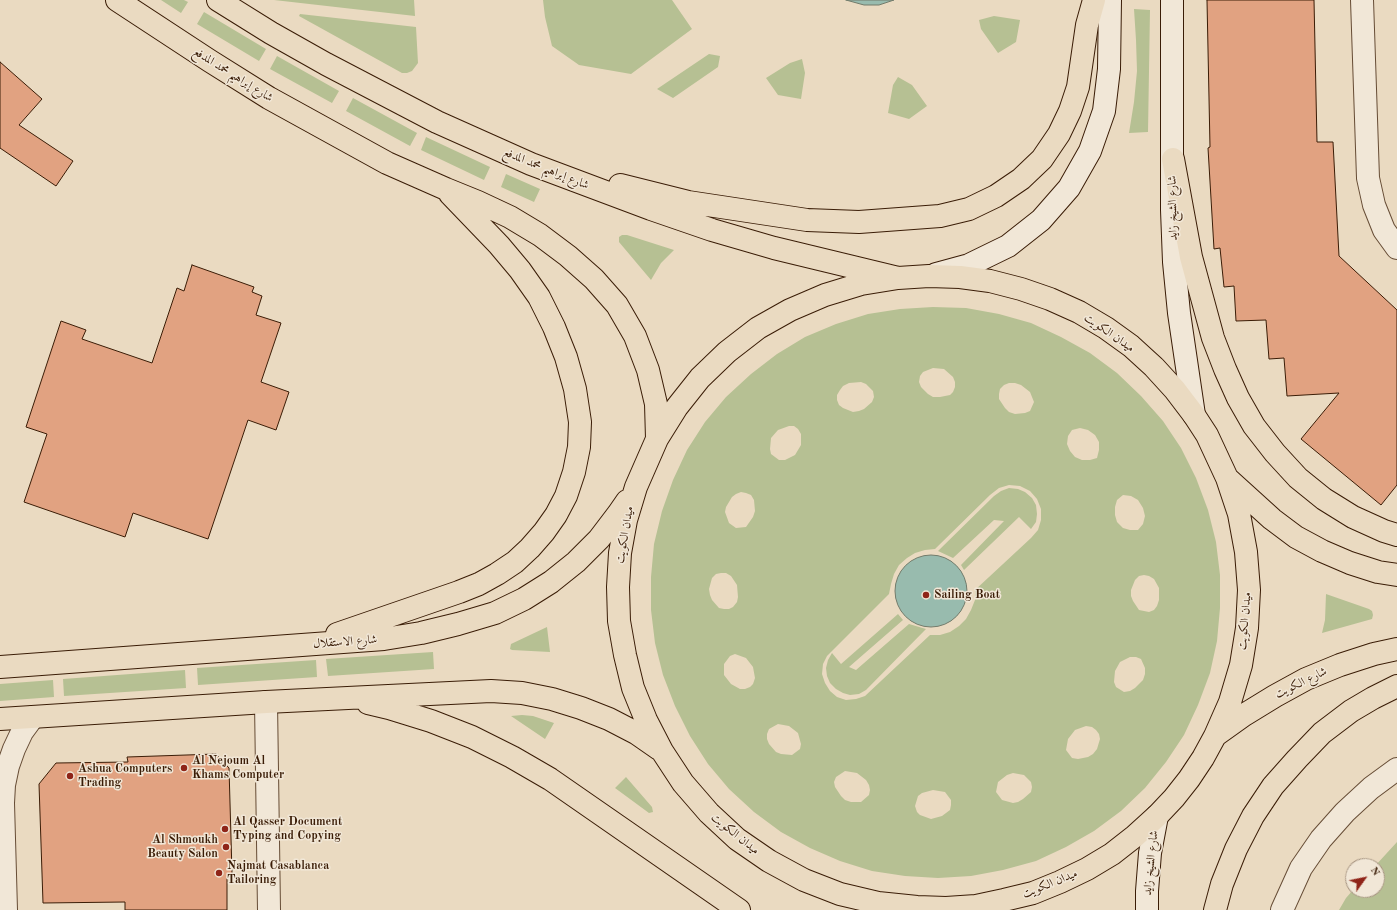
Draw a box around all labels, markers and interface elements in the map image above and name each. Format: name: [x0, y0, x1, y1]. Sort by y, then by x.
street label: شارع إبراهيم محمد المدفع: [190, 45, 276, 105]
street label: شارع إبراهيم محمد المدفع: [501, 145, 591, 193]
street label: شارع الشيخ زايد: [1165, 175, 1181, 241]
street label: ميدان الكويت: [1081, 310, 1137, 356]
street label: ميدان الكويت: [613, 505, 637, 565]
place label: Sailing Boat: [934, 588, 1000, 602]
marker: Sailing Boat: [921, 590, 931, 600]
street label: ميدان الكويت: [1235, 591, 1255, 651]
street label: شارع الاستقلال: [312, 633, 378, 651]
street label: شارع الكويت: [1273, 664, 1329, 702]
place label: Al Nejoum Al Khams Computer: [192, 754, 284, 782]
place label: Ashua Computers Trading: [78, 762, 172, 790]
marker: Al Nejoum Al Khams Computer: [179, 763, 189, 773]
marker: Ashua Computers Trading: [65, 771, 75, 781]
street label: ميدان الكويت: [708, 810, 762, 858]
place label: Al Qasser Document Typing and Copying: [233, 815, 342, 843]
marker: Al Qasser Document Typing and Copying: [220, 824, 230, 834]
street label: شارع الشيخ زايد: [1140, 830, 1162, 896]
place label: Al Shmoukh Beauty Salon: [147, 833, 218, 861]
marker: Al Shmoukh Beauty Salon: [221, 842, 231, 852]
north arrow: [1345, 858, 1385, 898]
place label: Najmat Casablanca Tailoring: [227, 859, 329, 887]
text: N: [1368, 865, 1382, 878]
street label: ميدان الكويت: [1020, 866, 1080, 902]
marker: Najmat Casablanca Tailoring: [214, 868, 224, 878]

